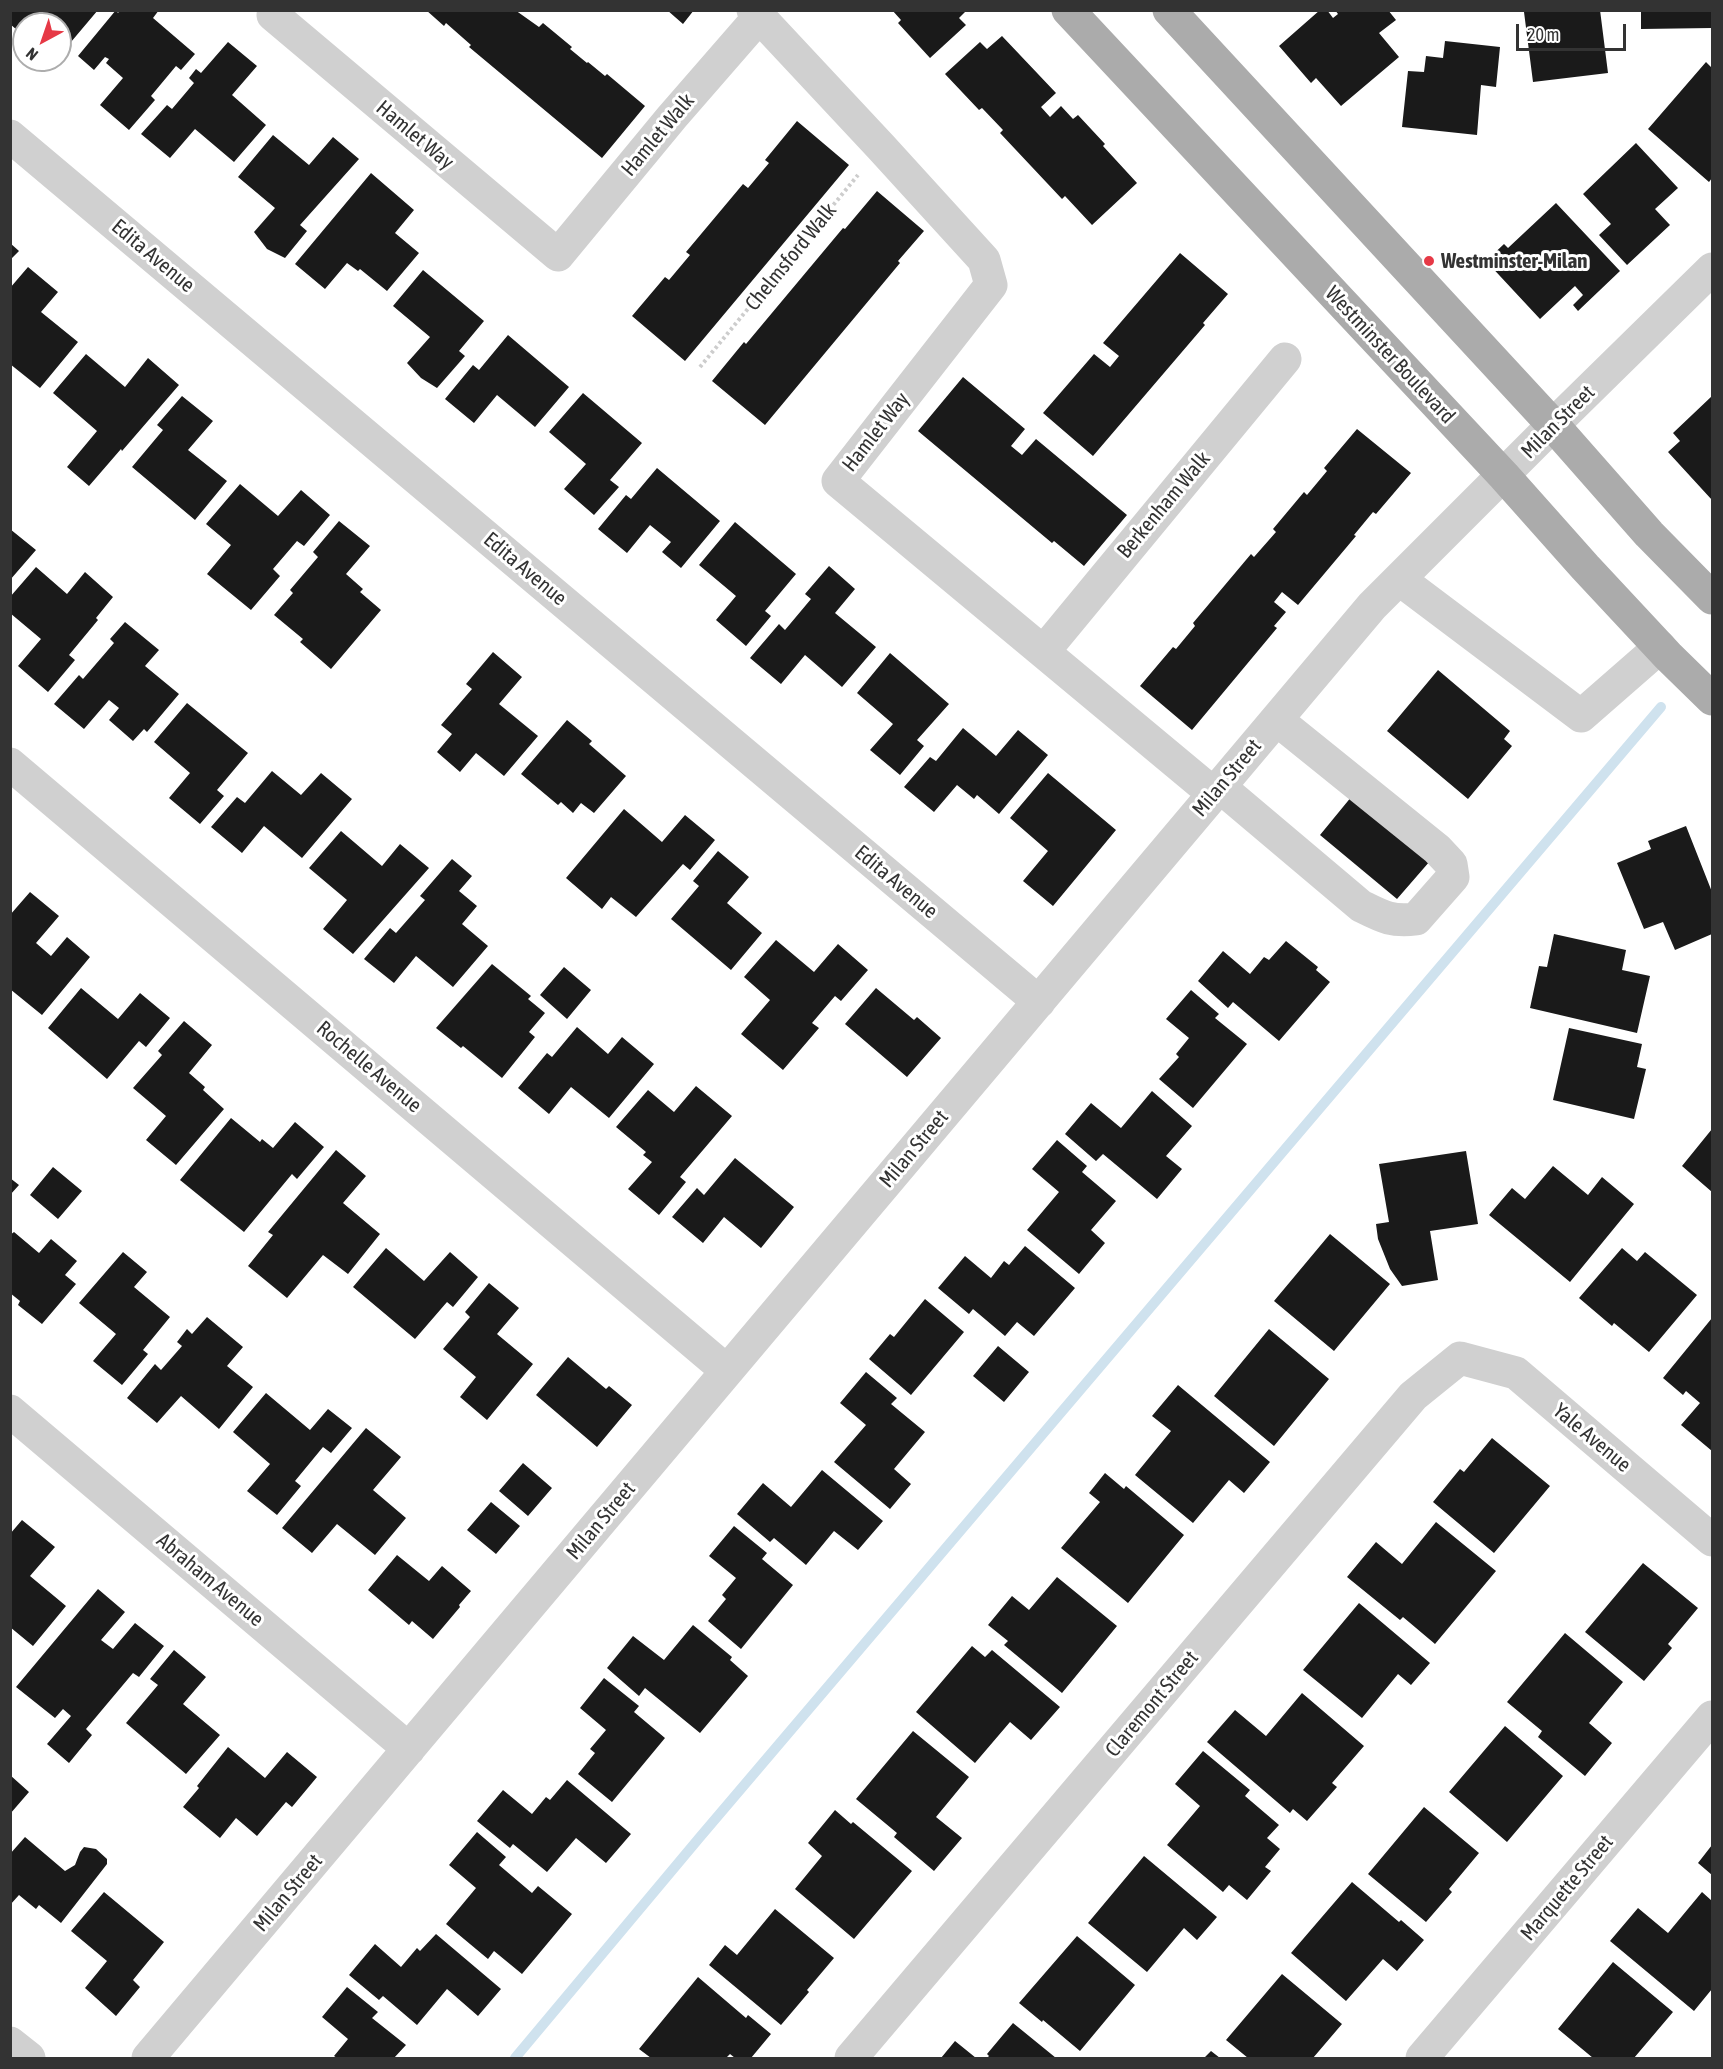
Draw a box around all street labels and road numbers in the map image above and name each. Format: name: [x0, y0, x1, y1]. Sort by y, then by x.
street label: Hamlet Walk: [616, 89, 700, 181]
street label: Hamlet Way: [371, 95, 459, 175]
street label: Chelmsford Walk: [740, 198, 842, 316]
street label: Edita Avenue: [106, 214, 200, 298]
street label: Westminster Boulevard: [1320, 281, 1460, 429]
street label: Milan Street: [1516, 380, 1600, 464]
street label: Hamlet Way: [837, 387, 915, 477]
street label: Berkenham Walk: [1112, 447, 1216, 563]
street label: Edita Avenue: [478, 527, 572, 611]
street label: Milan Street: [1187, 734, 1267, 822]
street label: Edita Avenue: [849, 840, 943, 924]
street label: Rochelle Avenue: [311, 1016, 427, 1118]
street label: Milan Street: [874, 1105, 954, 1193]
street label: Yale Avenue: [1548, 1398, 1636, 1478]
street label: Milan Street: [561, 1477, 641, 1565]
street label: Abraham Avenue: [151, 1528, 269, 1632]
street label: Claremont Street: [1100, 1646, 1204, 1762]
street label: Marquette Street: [1516, 1830, 1618, 1946]
street label: Milan Street: [248, 1849, 328, 1937]

